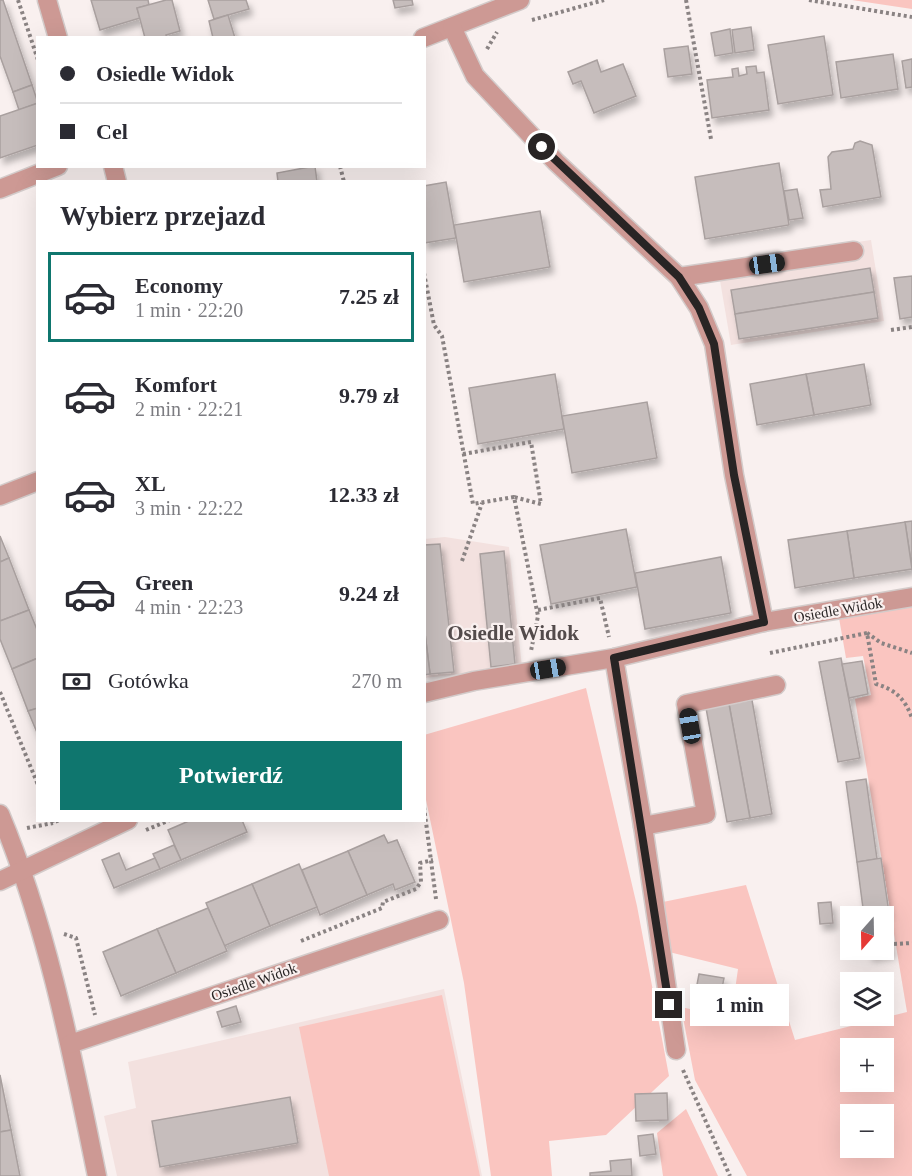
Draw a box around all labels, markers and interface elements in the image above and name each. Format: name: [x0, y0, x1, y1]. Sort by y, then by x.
text: Osiedle Widok: [96, 61, 234, 86]
text: Cel: [96, 119, 128, 144]
route start: [528, 133, 555, 160]
text: Wybierz przejazd: [60, 201, 265, 231]
car: [748, 253, 786, 275]
icon: car: [63, 270, 117, 324]
text: Economy: [135, 273, 223, 298]
text: 7.25 zł: [339, 284, 399, 309]
text: 1 min · 22:20: [135, 299, 243, 321]
icon: car: [63, 369, 117, 423]
text: Komfort: [135, 372, 217, 397]
text: 9.79 zł: [339, 383, 399, 408]
text: 2 min · 22:21: [135, 398, 243, 420]
icon: car: [63, 468, 117, 522]
text: XL: [135, 471, 166, 496]
text: 12.33 zł: [328, 482, 399, 507]
text: 3 min · 22:22: [135, 497, 243, 519]
icon: car: [63, 567, 117, 621]
text: Green: [135, 570, 193, 595]
text: 9.24 zł: [339, 581, 399, 606]
street label: Osiedle Widok: [793, 594, 884, 626]
text: 4 min · 22:23: [135, 596, 243, 618]
district label: Osiedle Widok: [447, 621, 579, 645]
car: [529, 657, 567, 681]
icon: cash: [60, 665, 93, 698]
text: Gotówka: [108, 668, 189, 693]
text: 270 m: [351, 670, 402, 692]
car: [678, 707, 702, 745]
button: Potwierdź: [60, 741, 402, 810]
north arrow: [840, 906, 894, 960]
map controls: [840, 906, 894, 1158]
street label: Osiedle Widok: [209, 960, 299, 1004]
button: layers: [840, 972, 894, 1026]
callout: 1 min: [690, 984, 789, 1026]
route end: [655, 991, 682, 1018]
text: 1 min: [715, 994, 764, 1016]
button: +: [840, 1038, 894, 1092]
button: −: [840, 1104, 894, 1158]

